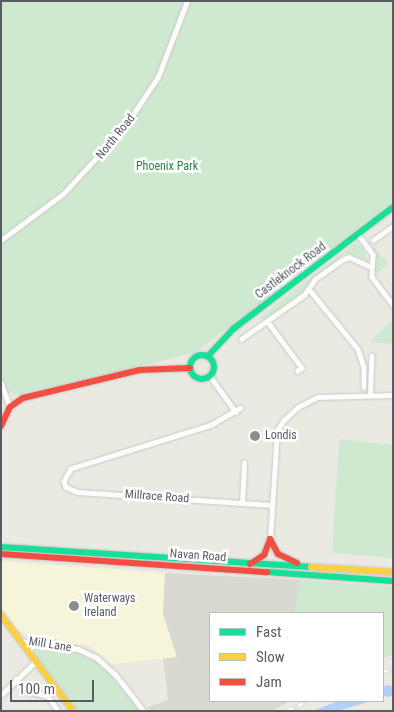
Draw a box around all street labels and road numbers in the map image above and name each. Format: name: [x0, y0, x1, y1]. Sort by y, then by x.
street label: North Road: [94, 112, 138, 162]
street label: Castleknock Road: [253, 240, 329, 302]
street label: Millrace Road: [124, 488, 190, 506]
street label: Navan Road: [169, 547, 227, 565]
street label: Mill Lane: [28, 635, 72, 655]

